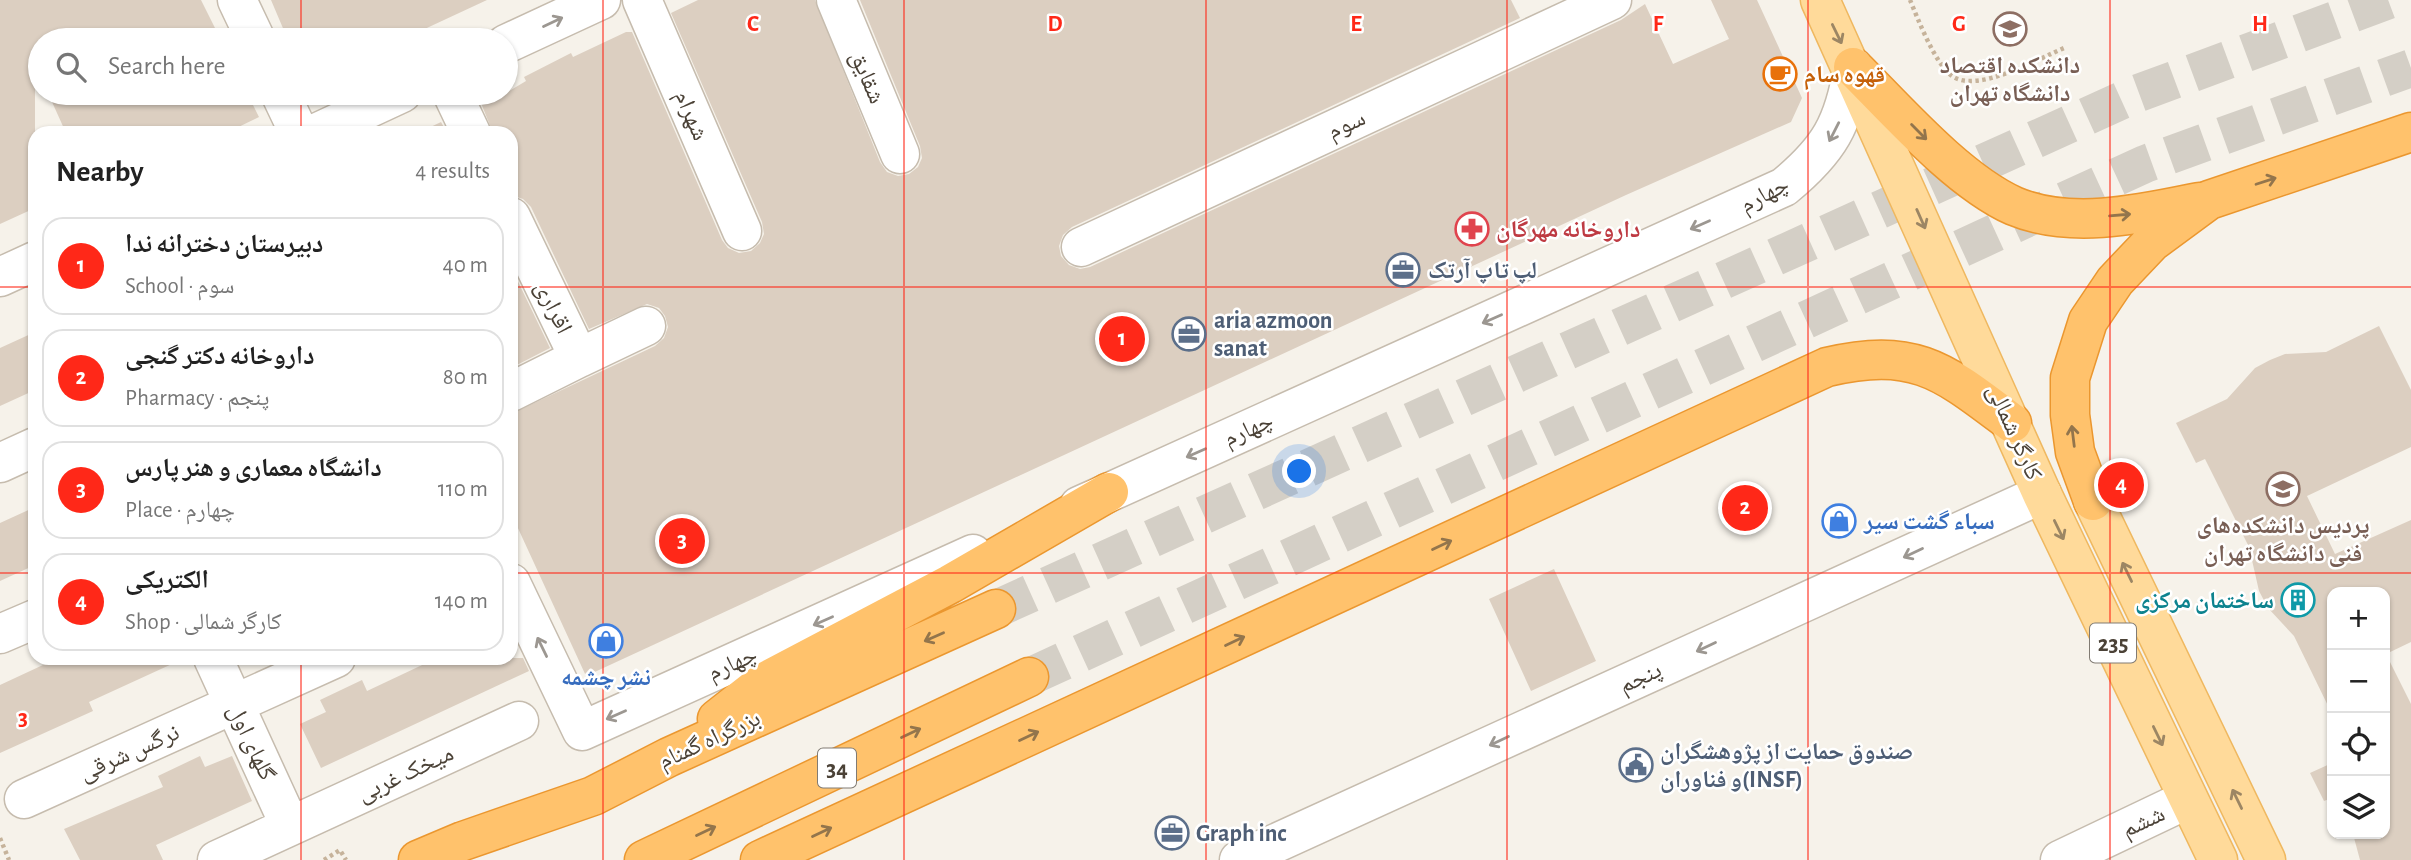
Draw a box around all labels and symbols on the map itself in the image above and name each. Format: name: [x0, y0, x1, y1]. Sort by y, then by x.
school or university icon: دانشکده اقتصاد دانشگاه تهران: [1991, 10, 2029, 48]
text: C: [747, 13, 759, 36]
text: D: [1047, 13, 1063, 36]
text: E: [1350, 13, 1362, 36]
text: F: [1653, 13, 1664, 36]
text: G: [1952, 13, 1966, 36]
text: H: [2252, 13, 2268, 36]
one-way arrow: [542, 15, 564, 28]
one-way arrow: [1830, 23, 1844, 44]
street label: شقایق: [844, 47, 889, 108]
place label: دانشکده اقتصاد دانشگاه تهران: [1940, 54, 2080, 107]
cafe icon: قهوه سام: [1761, 55, 1799, 93]
place label: قهوه سام: [1804, 63, 1885, 91]
street label: شهرام: [667, 87, 712, 145]
street label: سوم: [1324, 106, 1370, 147]
one-way arrow: [1827, 121, 1841, 142]
one-way arrow: [1910, 124, 1927, 141]
street label: چهارم: [1736, 172, 1794, 220]
one-way arrow: [2254, 174, 2276, 186]
one-way arrow: [1915, 208, 1928, 229]
one-way arrow: [2108, 208, 2130, 221]
pharmacy icon: داروخانه مهرگان: [1453, 210, 1491, 248]
place label: داروخانه مهرگان: [1496, 218, 1641, 243]
one-way arrow: [1690, 219, 1711, 232]
office icon: لپ تاپ آرتک: [1384, 251, 1422, 289]
place label: لپ تاپ آرتک: [1428, 258, 1537, 284]
street label: اقراری: [529, 277, 576, 338]
place label: aria azmoon sanat: [1214, 309, 1333, 361]
pin: 1: [1099, 313, 1145, 365]
one-way arrow: [1482, 313, 1504, 326]
office icon: aria azmoon sanat: [1170, 315, 1208, 353]
street label: کارگر شمالی: [1981, 381, 2046, 484]
street label: چهارم: [1220, 408, 1278, 454]
one-way arrow: [2066, 425, 2079, 448]
one-way arrow: [1186, 447, 1207, 460]
your location: [1282, 454, 1316, 488]
pin: 4: [2098, 459, 2144, 511]
school or university icon: پردیس دانشکده‌های فنی دانشگاه تهران: [2264, 470, 2302, 508]
pin: 2: [1722, 482, 1768, 534]
shop icon: سباء گشت سیر: [1820, 502, 1858, 540]
place label: سباء گشت سیر: [1863, 510, 1995, 535]
place label: پردیس دانشکده‌های فنی دانشگاه تهران: [2196, 514, 2370, 567]
pin: 3: [659, 515, 705, 567]
one-way arrow: [2053, 519, 2067, 540]
one-way arrow: [1431, 538, 1452, 551]
one-way arrow: [1903, 547, 1924, 560]
one-way arrow: [2120, 562, 2133, 583]
building icon: ساختمان مرکزی: [2279, 581, 2317, 619]
place label: ساختمان مرکزی: [2135, 589, 2274, 614]
one-way arrow: [813, 615, 834, 628]
shop icon: نشر چشمه: [587, 622, 625, 660]
road number: 235: [2090, 624, 2136, 663]
one-way arrow: [924, 631, 945, 644]
one-way arrow: [1225, 633, 1246, 646]
one-way arrow: [534, 637, 548, 658]
one-way arrow: [1696, 641, 1717, 654]
street label: چهارم: [704, 642, 762, 688]
street label: پنجم: [1615, 658, 1667, 701]
place label: نشر چشمه: [561, 666, 651, 690]
street label: گلهای اول: [222, 701, 279, 785]
street label: بزرگراه گمنام: [655, 706, 765, 777]
text: 3: [18, 707, 28, 730]
one-way arrow: [606, 709, 627, 722]
street label: نرگس شرقی: [76, 720, 183, 786]
one-way arrow: [2151, 725, 2165, 746]
one-way arrow: [900, 726, 921, 739]
one-way arrow: [1018, 729, 1039, 742]
one-way arrow: [1489, 735, 1510, 748]
place label: صندوق حمایت از پژوهشگران و فناوران(INSF): [1660, 740, 1913, 793]
street label: میخک غربی: [354, 741, 458, 807]
public building icon: صندوق حمایت از پژوهشگران و فناوران(INSF): [1617, 746, 1655, 784]
road number: 34: [818, 748, 856, 788]
one-way arrow: [2229, 789, 2243, 810]
street label: ششم: [2118, 802, 2170, 845]
office icon: Graph inc: [1153, 814, 1191, 852]
place label: Graph inc: [1196, 822, 1287, 846]
one-way arrow: [695, 823, 716, 837]
one-way arrow: [812, 824, 833, 837]

